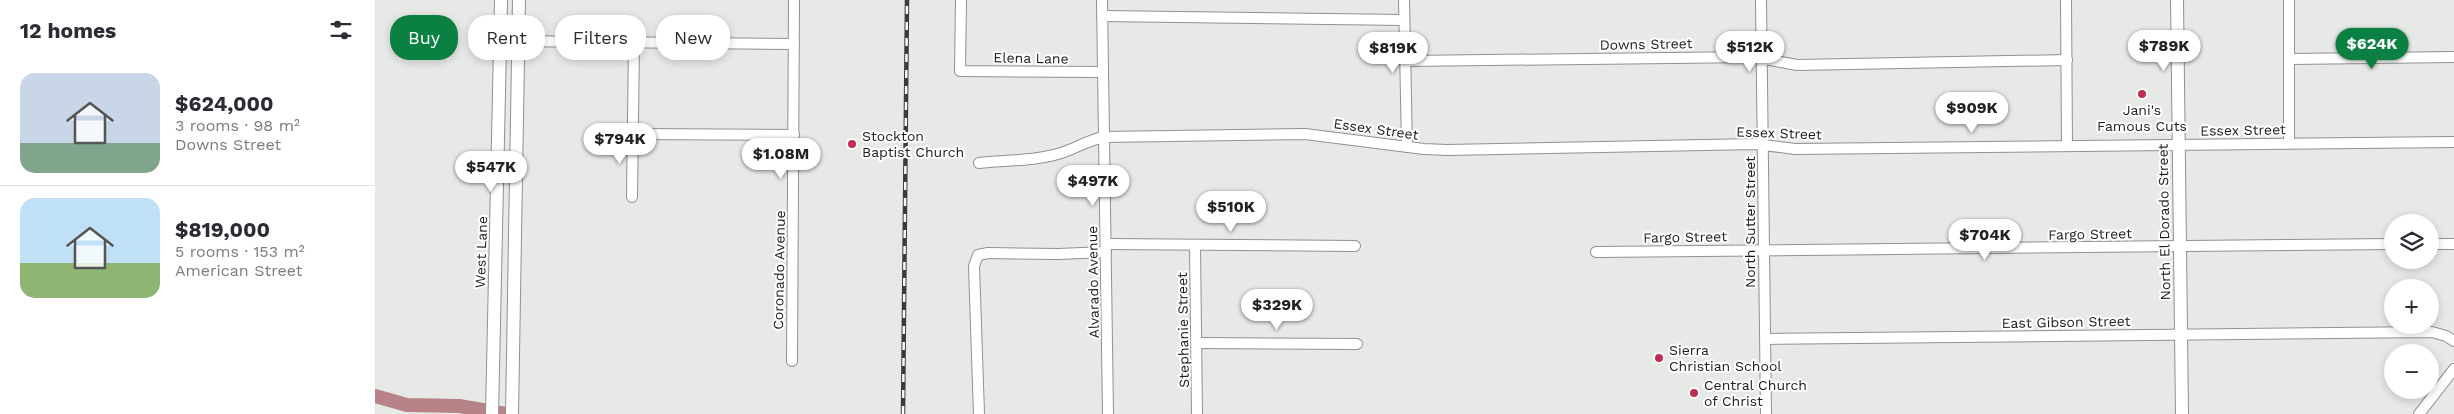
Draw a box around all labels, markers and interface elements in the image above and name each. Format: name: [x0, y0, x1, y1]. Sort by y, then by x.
chip: Buy: [390, 15, 458, 60]
chip: Rent: [468, 15, 545, 60]
chip: Filters: [555, 15, 646, 60]
chip: New: [656, 15, 730, 60]
icon: filters: [327, 16, 355, 44]
text: 12 homes: [20, 18, 116, 43]
pin: $624K: [2337, 28, 2407, 70]
pin: $512K: [1715, 30, 1785, 73]
pin: $789K: [2129, 30, 2199, 72]
pin: $819K: [1358, 32, 1428, 74]
text: $624K: [2347, 34, 2397, 53]
street label: Downs Street: [1599, 35, 1693, 53]
text: $789K: [2139, 36, 2189, 55]
text: $512K: [1726, 37, 1774, 56]
text: $819K: [1369, 38, 1417, 57]
street label: Elena Lane: [993, 49, 1069, 67]
marker: Jani's Famous Cuts: [2136, 88, 2148, 100]
text: $624,000: [175, 91, 274, 116]
pin: $909K: [1937, 92, 2007, 134]
icon: home: [60, 93, 120, 153]
text: $909K: [1946, 98, 1998, 117]
place label: Jani's Famous Cuts: [2097, 102, 2187, 134]
street label: Essex Street: [1332, 115, 1420, 143]
text: 3 rooms · 98 m²: [175, 116, 300, 135]
street label: Essex Street: [2200, 121, 2286, 139]
pin: $794K: [585, 122, 655, 165]
street label: Essex Street: [1736, 124, 1822, 142]
place label: Stockton Baptist Church: [862, 128, 964, 160]
text: $794K: [594, 129, 646, 148]
text: Downs Street: [175, 135, 281, 154]
pin: $1.08M: [740, 138, 822, 180]
marker: Stockton Baptist Church: [846, 138, 858, 150]
street label: North El Dorado Street: [2155, 143, 2173, 300]
text: $1.08M: [753, 144, 809, 163]
pin: $547K: [456, 150, 526, 193]
street label: North Sutter Street: [1742, 156, 1758, 288]
text: $547K: [466, 157, 516, 176]
pin: $497K: [1058, 164, 1128, 207]
text: $497K: [1068, 171, 1118, 190]
pin: $510K: [1196, 190, 1266, 233]
text: $510K: [1207, 197, 1255, 216]
street label: Coronado Avenue: [770, 210, 788, 330]
map controls: [2384, 214, 2439, 399]
button: layers: [2384, 214, 2439, 269]
street label: West Lane: [472, 216, 490, 288]
text: $819,000: [175, 217, 270, 242]
icon: home: [60, 218, 120, 278]
pin: $704K: [1950, 218, 2020, 261]
text: $704K: [1959, 225, 2011, 244]
street label: Fargo Street: [2048, 225, 2132, 243]
street label: Alvarado Avenue: [1084, 226, 1102, 338]
street label: Fargo Street: [1643, 228, 1727, 246]
text: 5 rooms · 153 m²: [175, 242, 305, 261]
text: American Street: [175, 261, 302, 280]
street label: Stephanie Street: [1174, 272, 1192, 388]
button: +: [2384, 279, 2439, 334]
pin: $329K: [1242, 288, 1312, 331]
text: $329K: [1252, 295, 1302, 314]
street label: East Gibson Street: [2001, 313, 2131, 331]
place label: Sierra Christian School: [1669, 342, 1782, 374]
button: −: [2384, 344, 2439, 399]
marker: Sierra Christian School: [1653, 352, 1665, 364]
place label: Central Church of Christ: [1704, 377, 1807, 409]
marker: Central Church of Christ: [1688, 387, 1700, 399]

